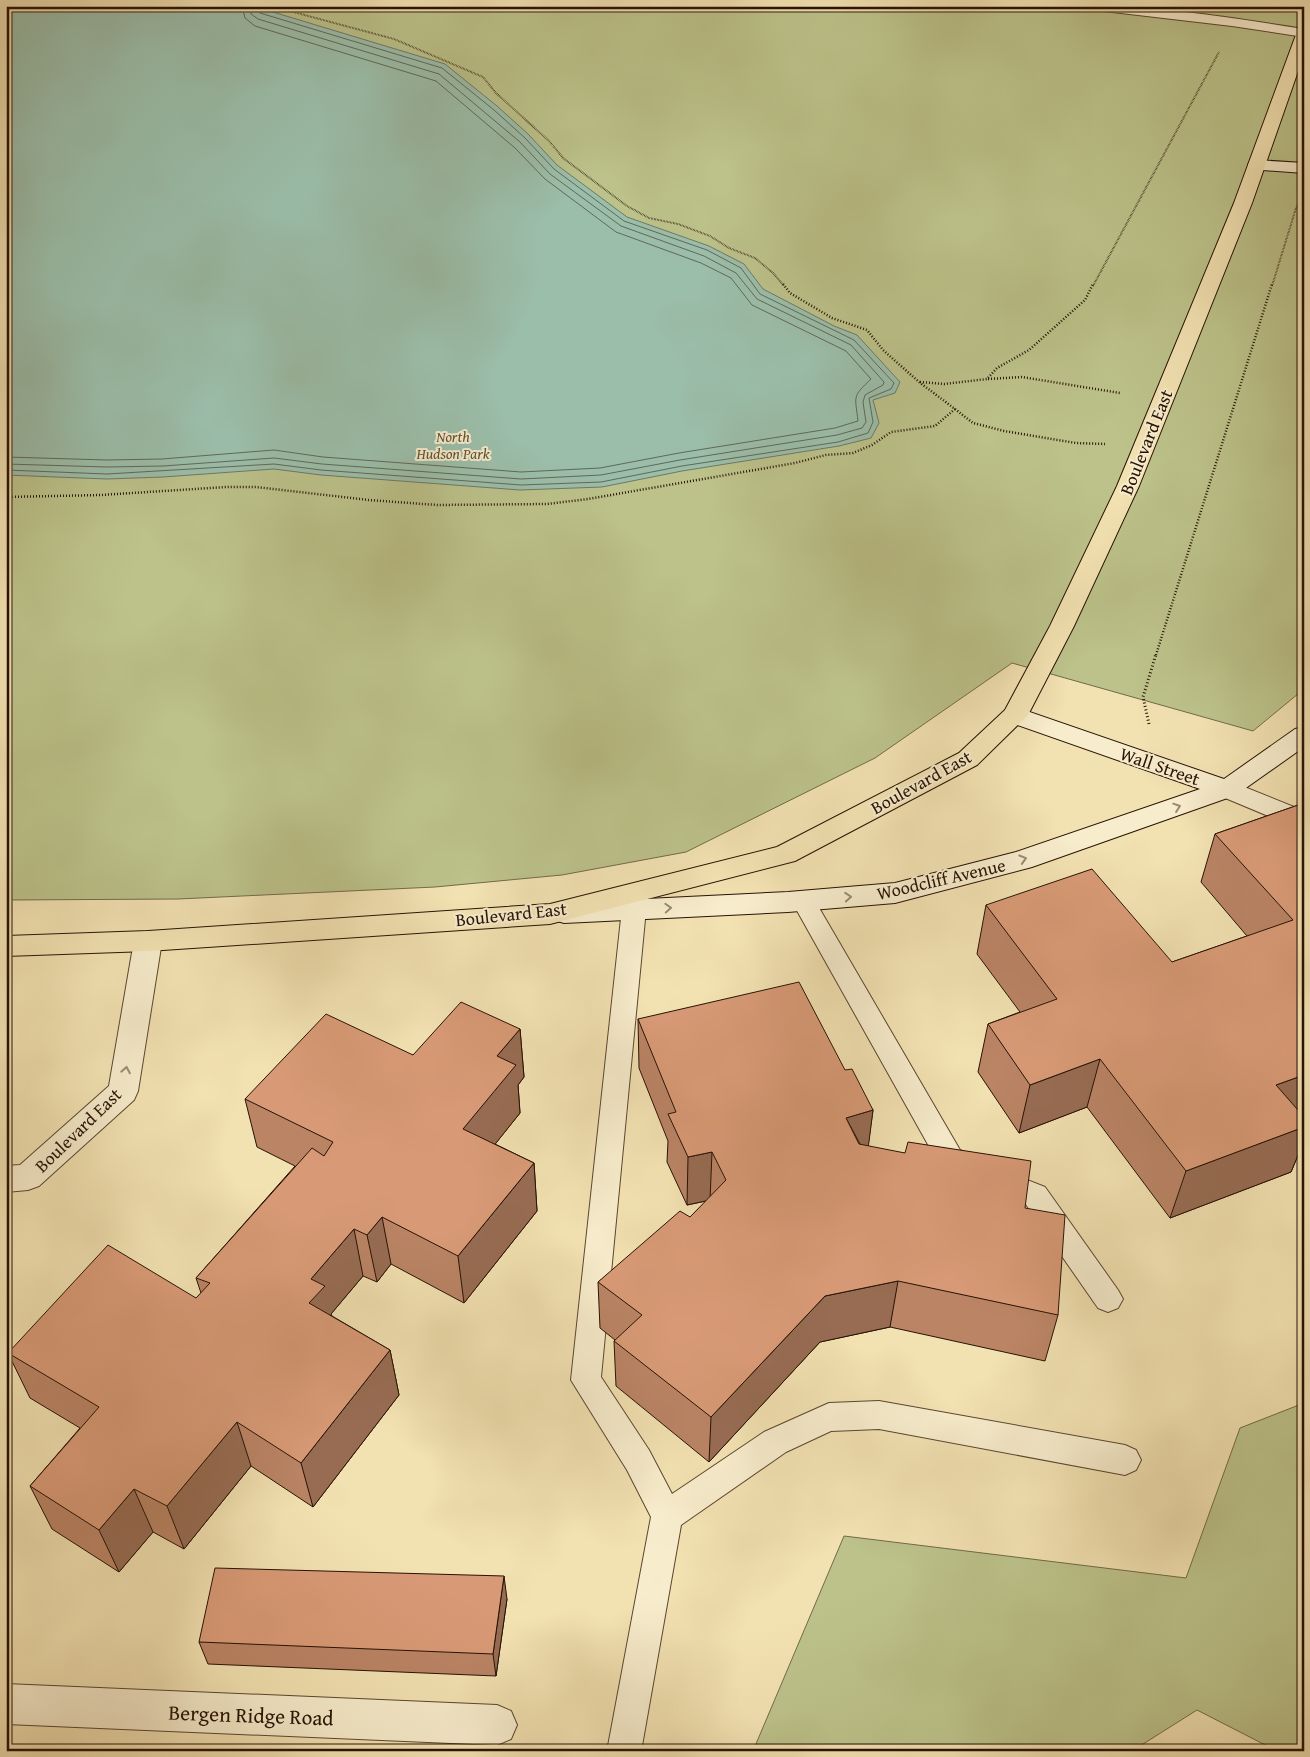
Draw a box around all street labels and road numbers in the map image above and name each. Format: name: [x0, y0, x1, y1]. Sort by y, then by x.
street label: Boulevard East: [1113, 385, 1180, 499]
street label: Wall Street: [1116, 740, 1204, 792]
street label: Boulevard East: [866, 743, 977, 821]
street label: Woodcliff Avenue: [874, 851, 1008, 907]
street label: Boulevard East: [454, 895, 569, 933]
street label: Boulevard East: [28, 1081, 128, 1178]
street label: Bergen Ridge Road: [168, 1697, 335, 1733]

